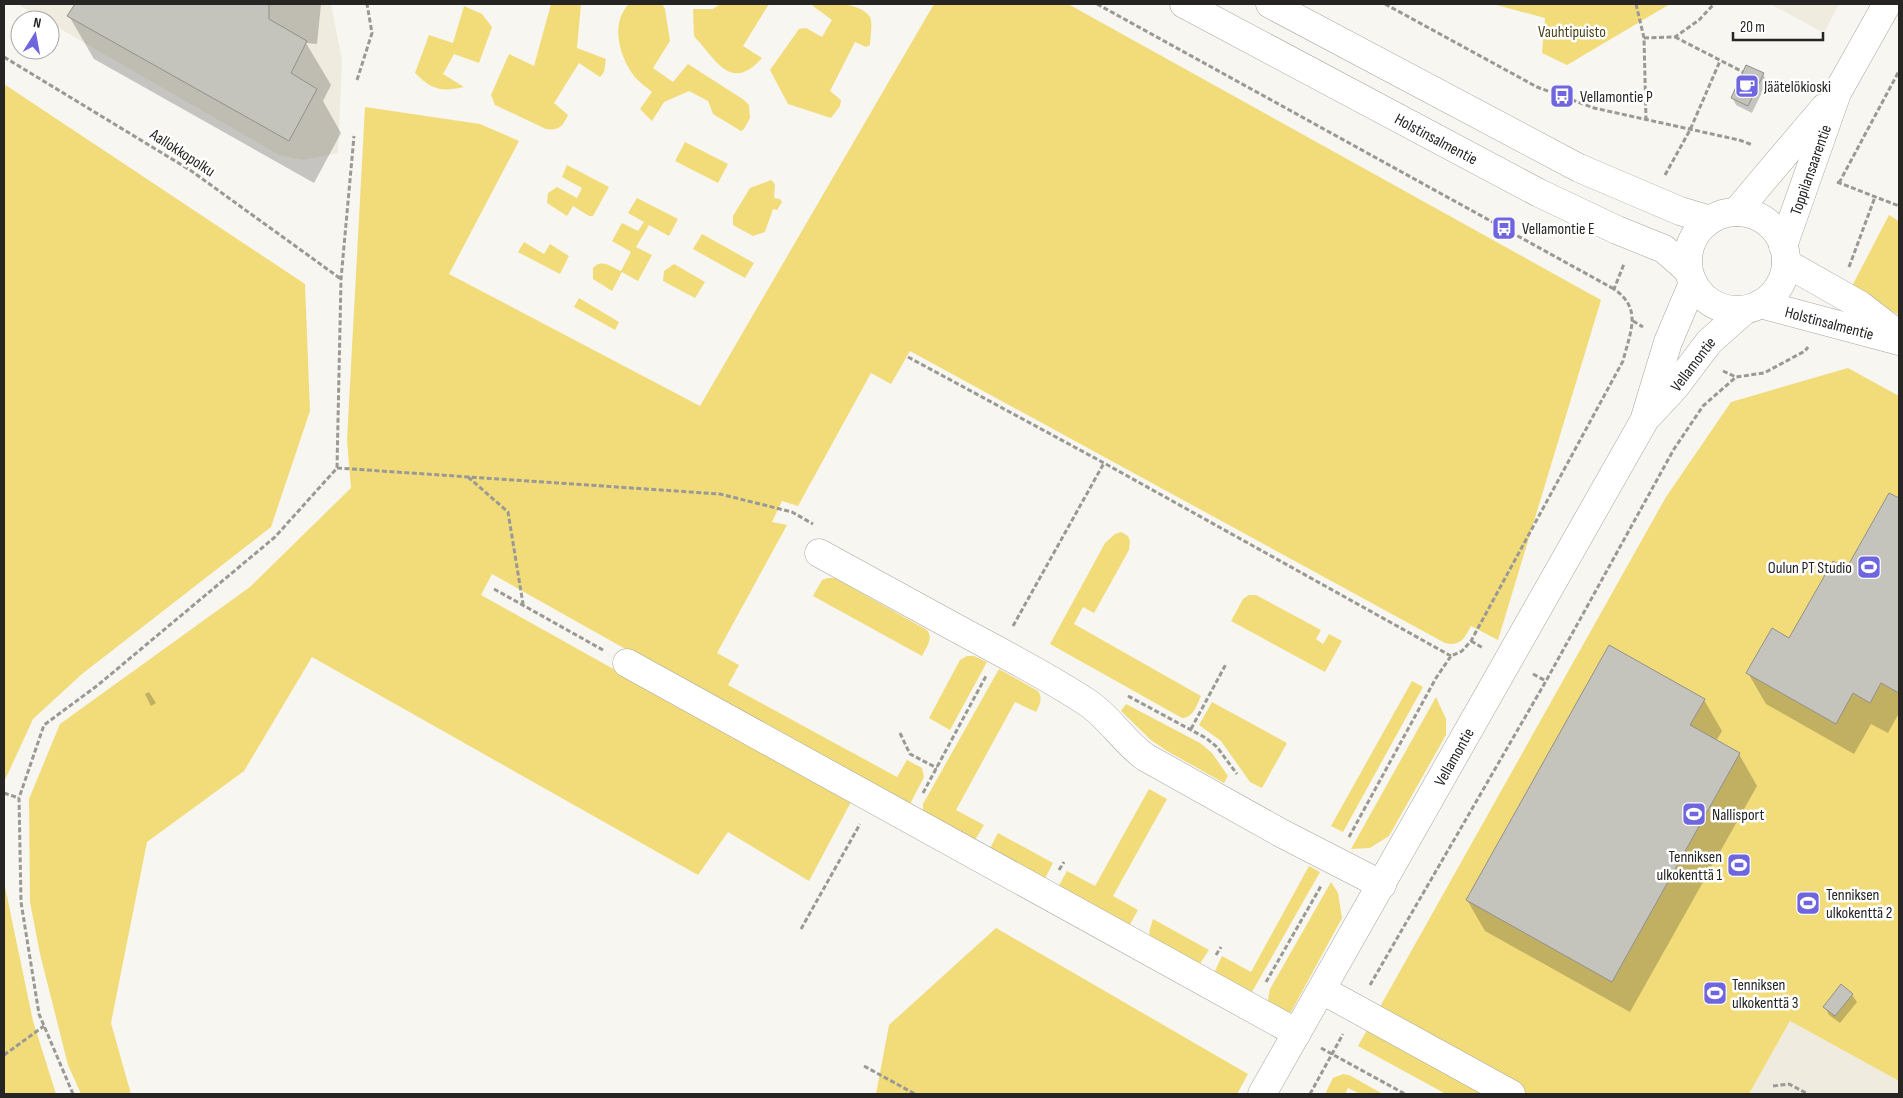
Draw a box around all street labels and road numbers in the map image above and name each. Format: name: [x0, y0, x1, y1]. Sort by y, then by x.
street label: Holstinsalmentie: [1391, 110, 1480, 170]
street label: Toppilansaarentie: [1787, 122, 1836, 218]
street label: Aallokkopolku: [145, 125, 218, 181]
street label: Holstinsalmentie: [1783, 303, 1876, 345]
street label: Vellamontie: [1667, 333, 1720, 396]
street label: Vellamontie: [1431, 725, 1479, 790]

